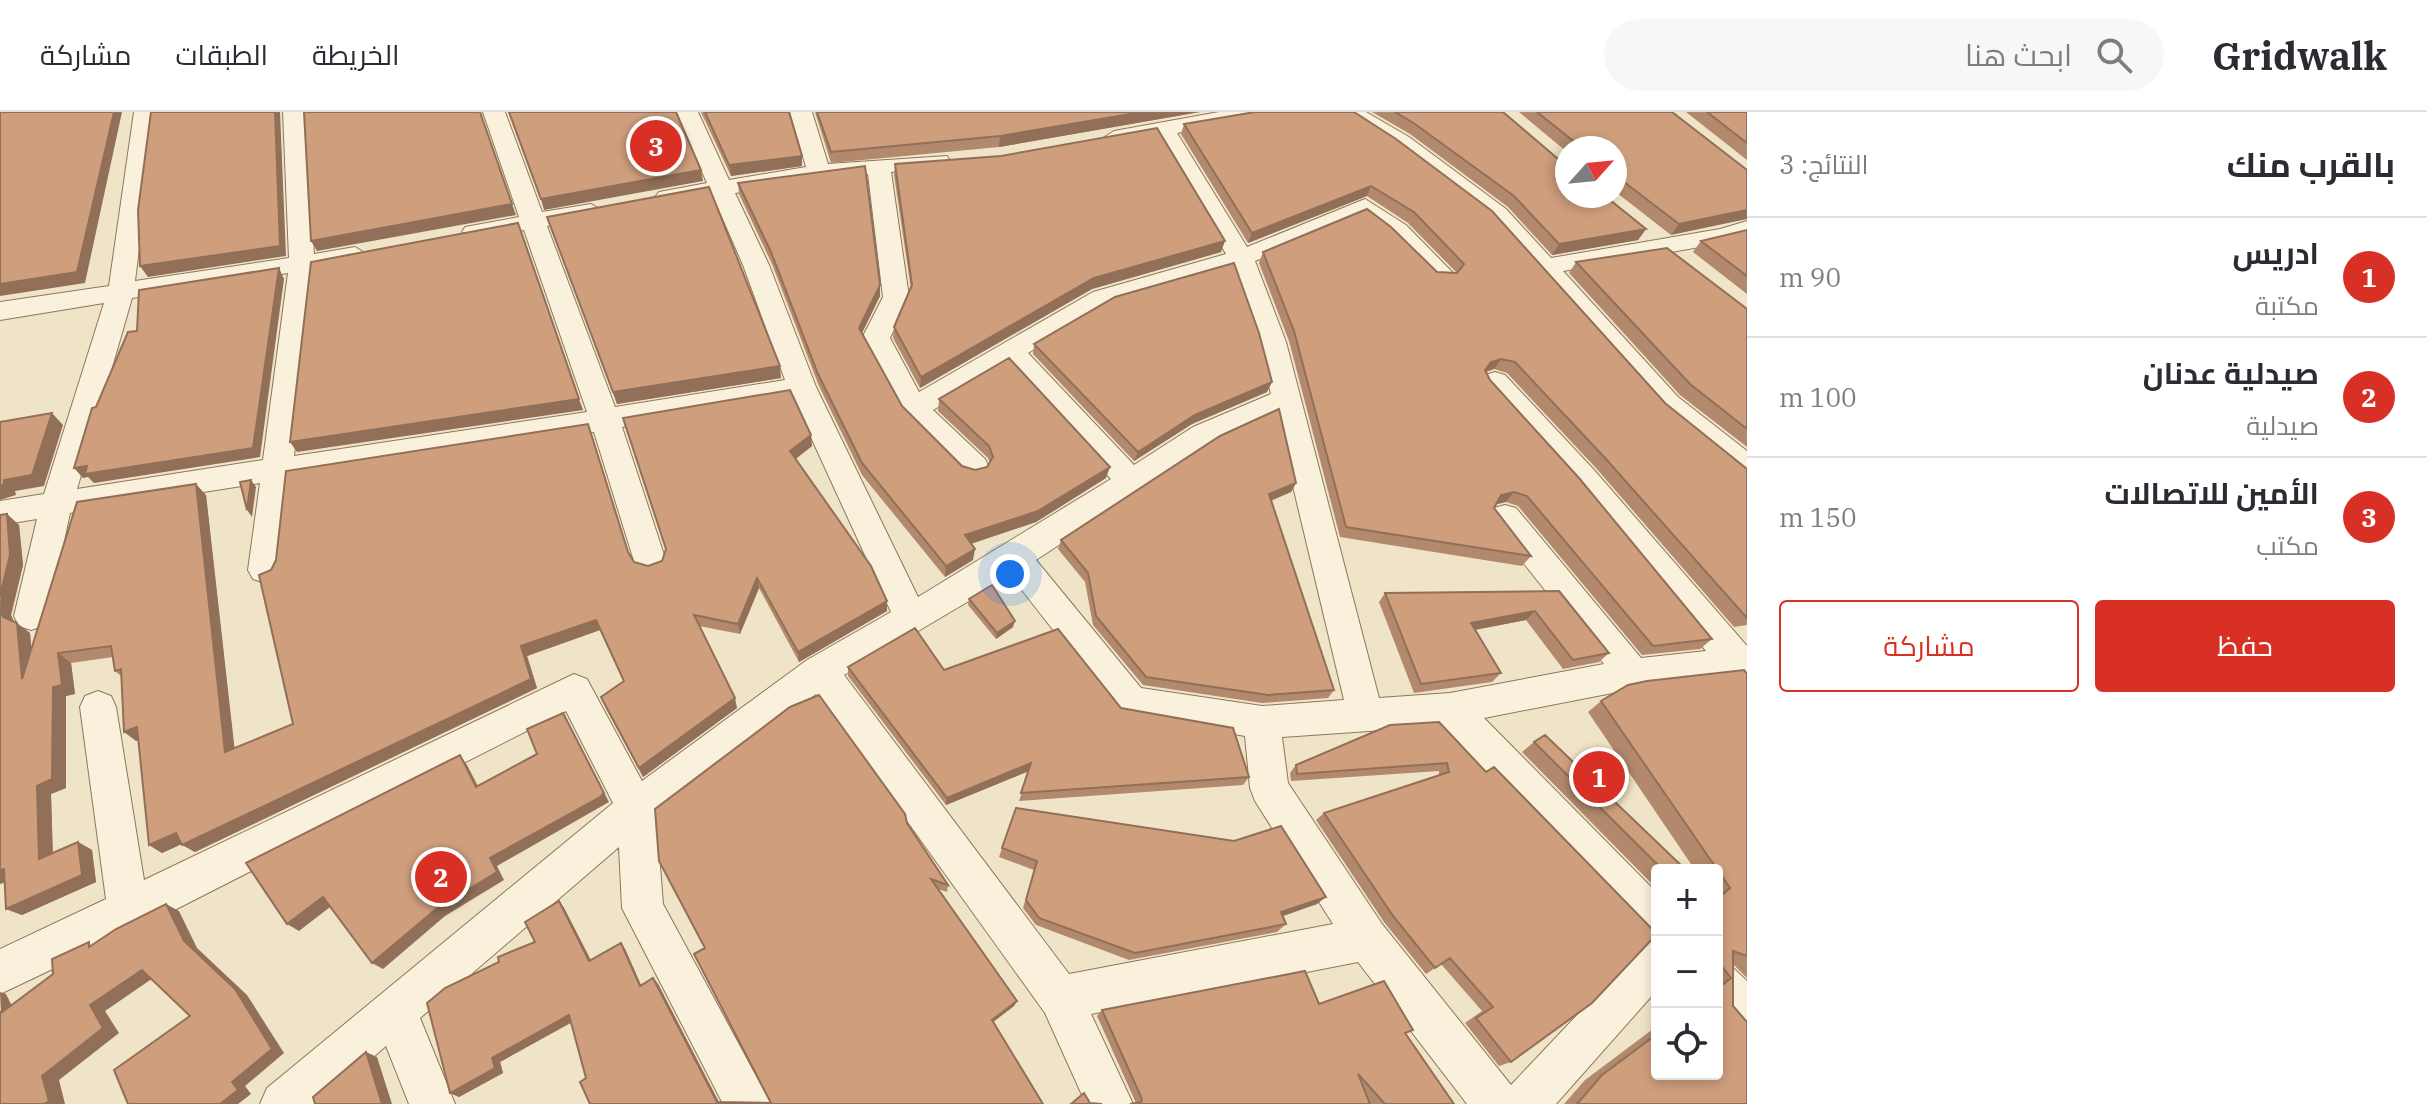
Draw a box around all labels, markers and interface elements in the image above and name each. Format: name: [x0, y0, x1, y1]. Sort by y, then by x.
search box: [1604, 19, 2164, 91]
text: Gridwalk: [2212, 31, 2387, 80]
icon: search: [2092, 33, 2136, 77]
text: ابحث هنا: [1965, 35, 2072, 74]
text: مشاركة: [40, 36, 131, 73]
text: الطبقات: [175, 36, 268, 73]
text: الخريطة: [312, 36, 399, 73]
pin: 3: [630, 116, 682, 176]
north arrow: [1555, 136, 1627, 208]
text: بالقرب منك: [2227, 142, 2395, 186]
text: النتائج: 3: [1779, 147, 1869, 181]
text: ادريس: [2232, 233, 2319, 272]
text: 90 m: [1779, 260, 1841, 294]
text: 1: [2361, 260, 2377, 294]
text: مكتبة: [2255, 288, 2319, 322]
text: صيدلية عدنان: [2143, 353, 2319, 392]
text: 100 m: [1779, 380, 1857, 414]
text: 2: [2361, 380, 2377, 414]
text: صيدلية: [2246, 408, 2319, 442]
text: الأمين للاتصالات: [2105, 473, 2319, 512]
text: 150 m: [1779, 500, 1857, 534]
text: 3: [2361, 500, 2377, 534]
text: مكتب: [2256, 528, 2319, 562]
your location: [990, 554, 1030, 594]
button: مشاركة: [1779, 600, 2079, 692]
button: حفظ: [2095, 600, 2395, 692]
pin: 1: [1573, 747, 1625, 807]
pin: 2: [415, 847, 467, 907]
map controls: [1651, 864, 1723, 1080]
button: +: [1651, 864, 1723, 936]
button: −: [1651, 936, 1723, 1008]
button: locate: [1651, 1008, 1723, 1080]

